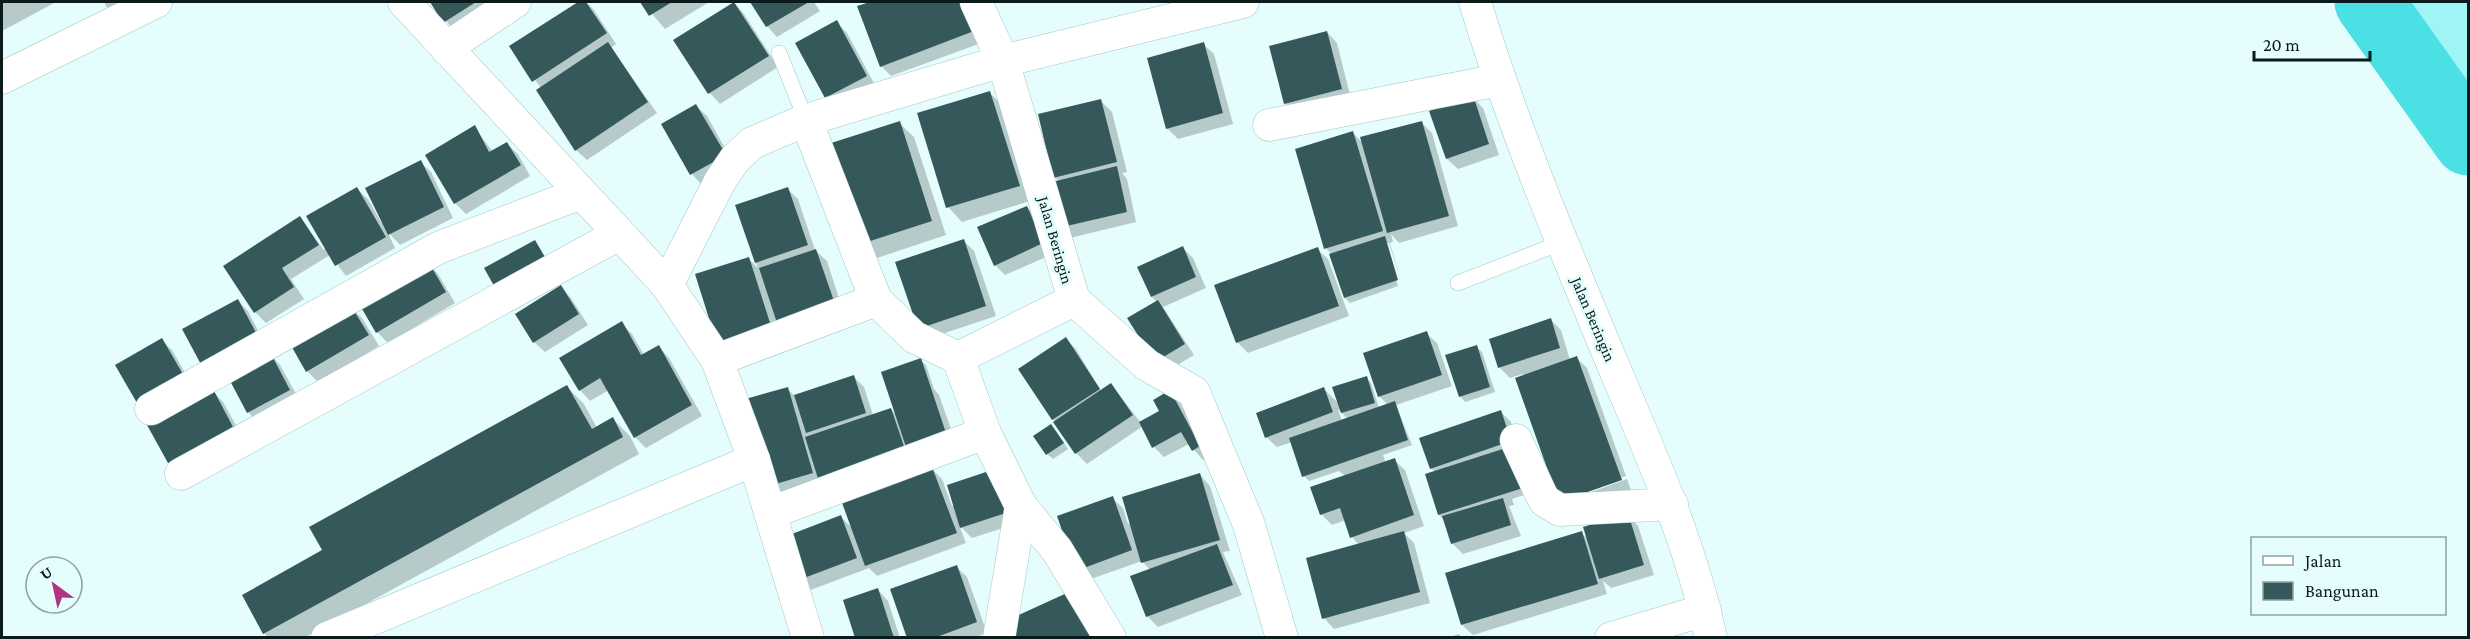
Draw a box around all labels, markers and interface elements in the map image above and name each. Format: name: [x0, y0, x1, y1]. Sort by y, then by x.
scale bar: [2254, 24, 2370, 62]
text: 20 m: [2263, 35, 2300, 55]
street label: Jalan Beringin: [1033, 193, 1076, 286]
street label: Jalan Beringin: [1566, 273, 1619, 365]
legend: [2251, 537, 2446, 615]
text: Jalan: [2303, 551, 2342, 571]
north arrow: [24, 555, 84, 615]
text: U: [37, 563, 55, 583]
text: Bangunan: [2305, 581, 2379, 601]

